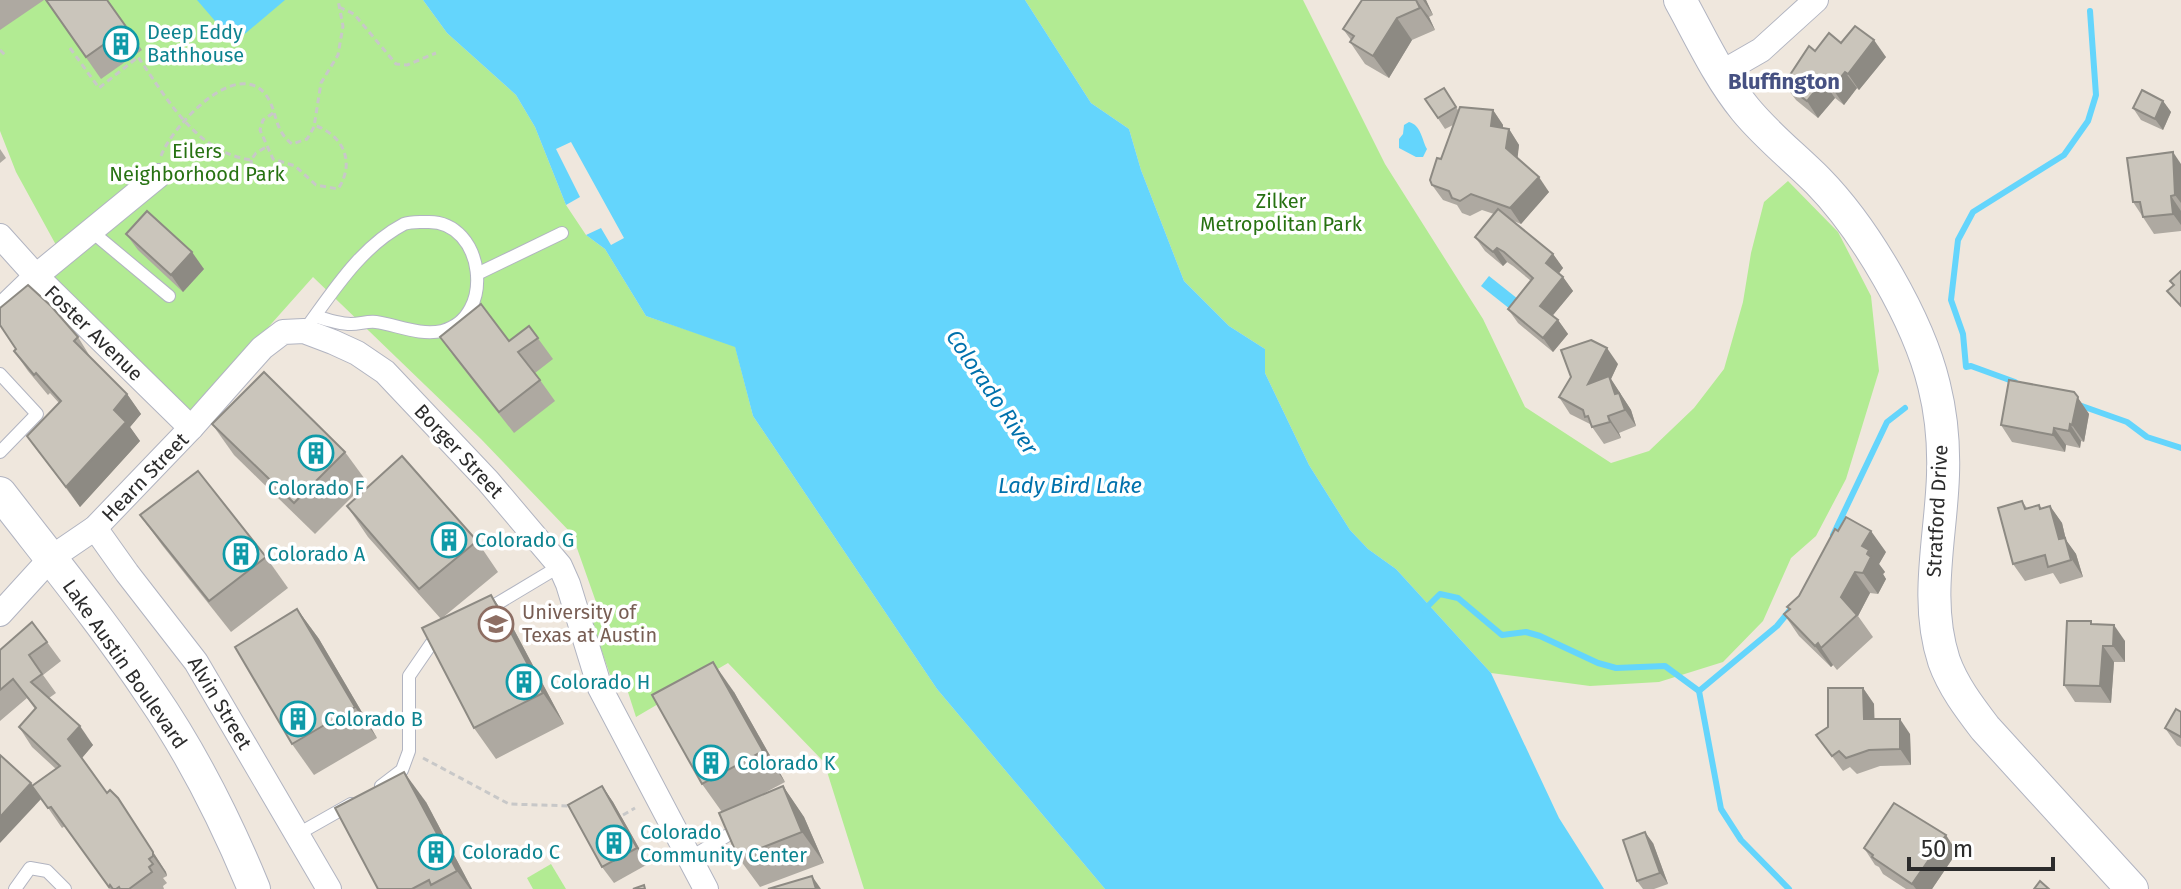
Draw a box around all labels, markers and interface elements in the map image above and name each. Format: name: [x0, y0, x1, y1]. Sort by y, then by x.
place label: Deep Eddy Bathhouse: [147, 20, 244, 67]
building icon: Deep Eddy Bathhouse: [102, 25, 140, 63]
district label: Bluffington: [1728, 68, 1840, 95]
park label: Eilers Neighborhood Park: [109, 139, 285, 186]
park label: Zilker Metropolitan Park: [1200, 189, 1363, 236]
street label: Foster Avenue: [40, 280, 148, 386]
water label: Colorado River: [940, 324, 1044, 460]
street label: Borger Street: [409, 399, 509, 503]
street label: Hearn Street: [97, 427, 194, 526]
building icon: Colorado F: [297, 434, 335, 472]
street label: Stratford Drive: [1922, 444, 1952, 578]
water label: Lady Bird Lake: [998, 472, 1142, 499]
place label: Colorado F: [268, 476, 364, 500]
building icon: Colorado G: [430, 521, 468, 559]
place label: Colorado G: [475, 528, 574, 552]
building icon: Colorado A: [222, 535, 260, 573]
place label: Colorado A: [267, 542, 366, 566]
street label: Lake Austin Boulevard: [58, 575, 192, 753]
place label: University of Texas at Austin: [522, 600, 657, 647]
school or university icon: University of Texas at Austin: [477, 605, 515, 643]
street label: Alvin Street: [183, 652, 257, 754]
building icon: Colorado H: [505, 663, 543, 701]
place label: Colorado H: [550, 670, 650, 694]
building icon: Colorado B: [279, 700, 317, 738]
place label: Colorado B: [324, 707, 423, 731]
building icon: Colorado K: [692, 744, 730, 782]
place label: Colorado K: [737, 751, 836, 775]
place label: Colorado Community Center: [640, 820, 807, 867]
scale bar: [1909, 821, 2053, 871]
building icon: Colorado Community Center: [595, 824, 633, 862]
building icon: Colorado C: [417, 833, 455, 871]
text: 50 m: [1921, 835, 1973, 863]
place label: Colorado C: [462, 840, 560, 864]

